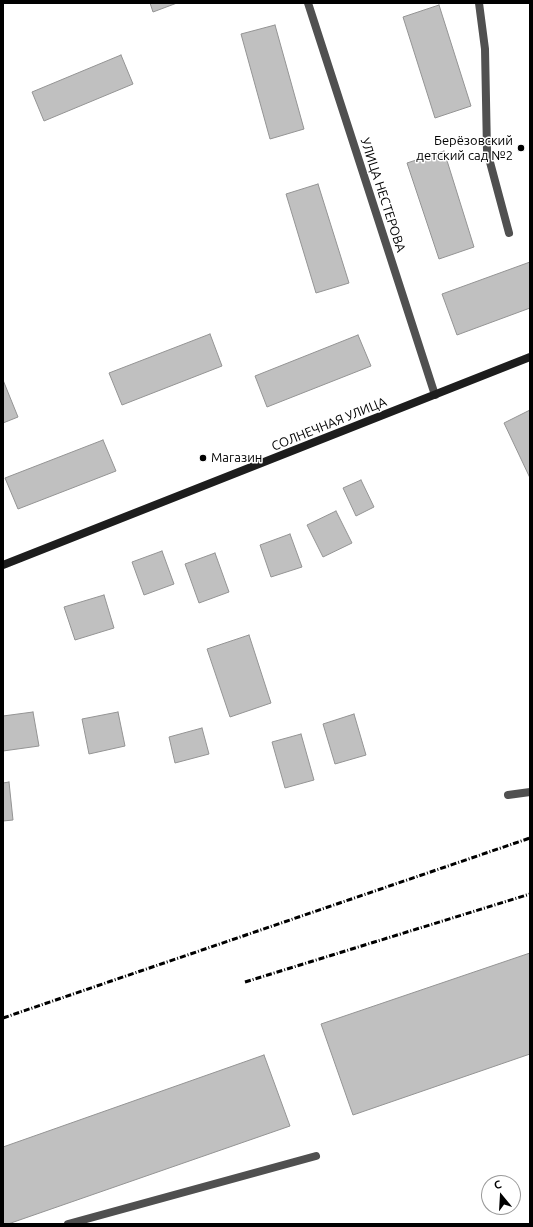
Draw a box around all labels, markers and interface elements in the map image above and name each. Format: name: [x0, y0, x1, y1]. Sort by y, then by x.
place label: Берёзовский детский сад №2: [416, 133, 513, 164]
street label: УЛИЦА НЕСТЕРОВА: [357, 136, 409, 254]
marker: Берёзовский детский сад №2: [516, 143, 526, 153]
street label: СОЛНЕЧНАЯ УЛИЦА: [269, 394, 389, 454]
place label: Магазин: [211, 450, 262, 466]
marker: Магазин: [198, 453, 208, 463]
north arrow: [481, 1175, 521, 1215]
text: С: [492, 1178, 503, 1191]

